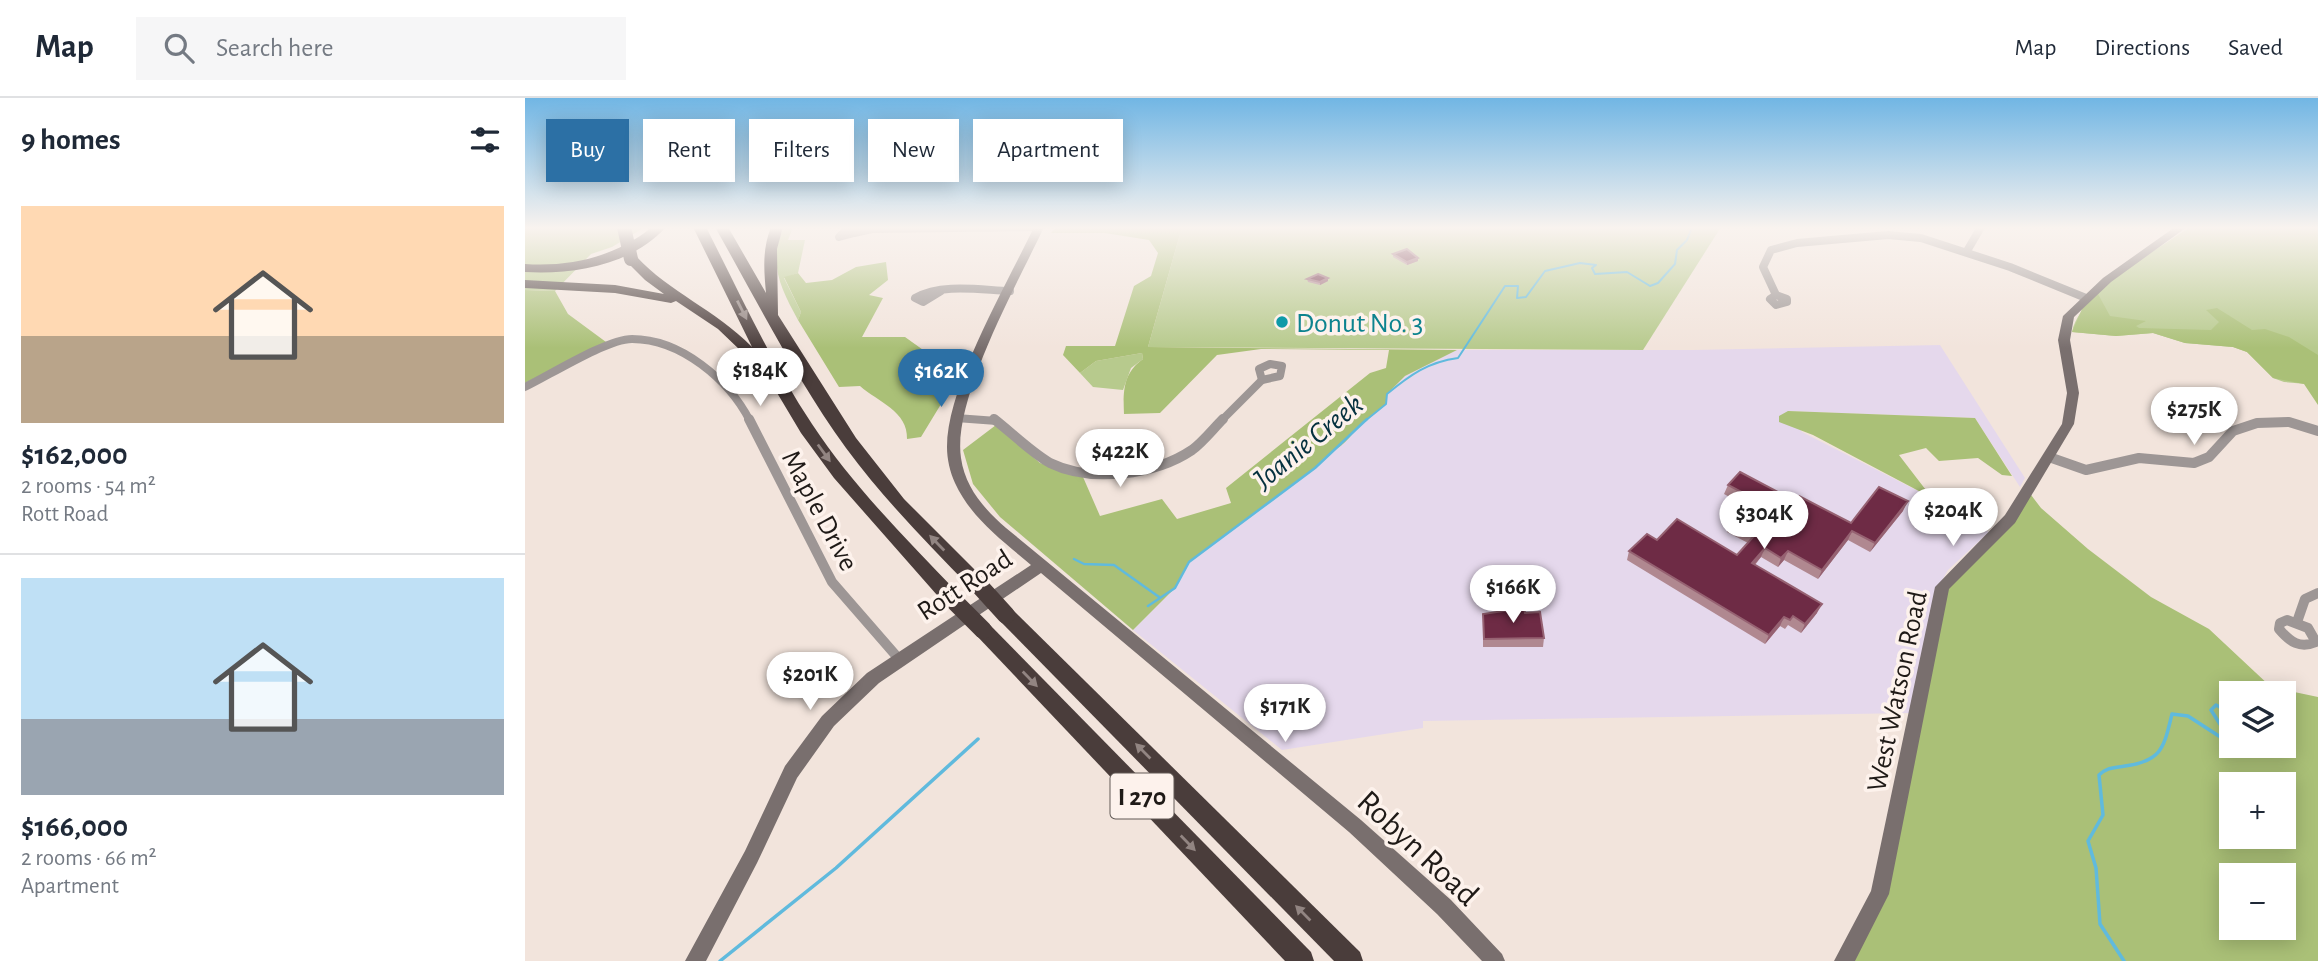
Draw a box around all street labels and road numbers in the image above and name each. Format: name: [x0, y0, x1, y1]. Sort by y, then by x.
street label: Maple Drive: [776, 446, 863, 576]
street label: Rott Road: [913, 545, 1017, 626]
street label: West Watson Road: [1863, 588, 1933, 794]
road number: I 270: [1111, 774, 1173, 818]
street label: Robyn Road: [1350, 785, 1484, 913]

